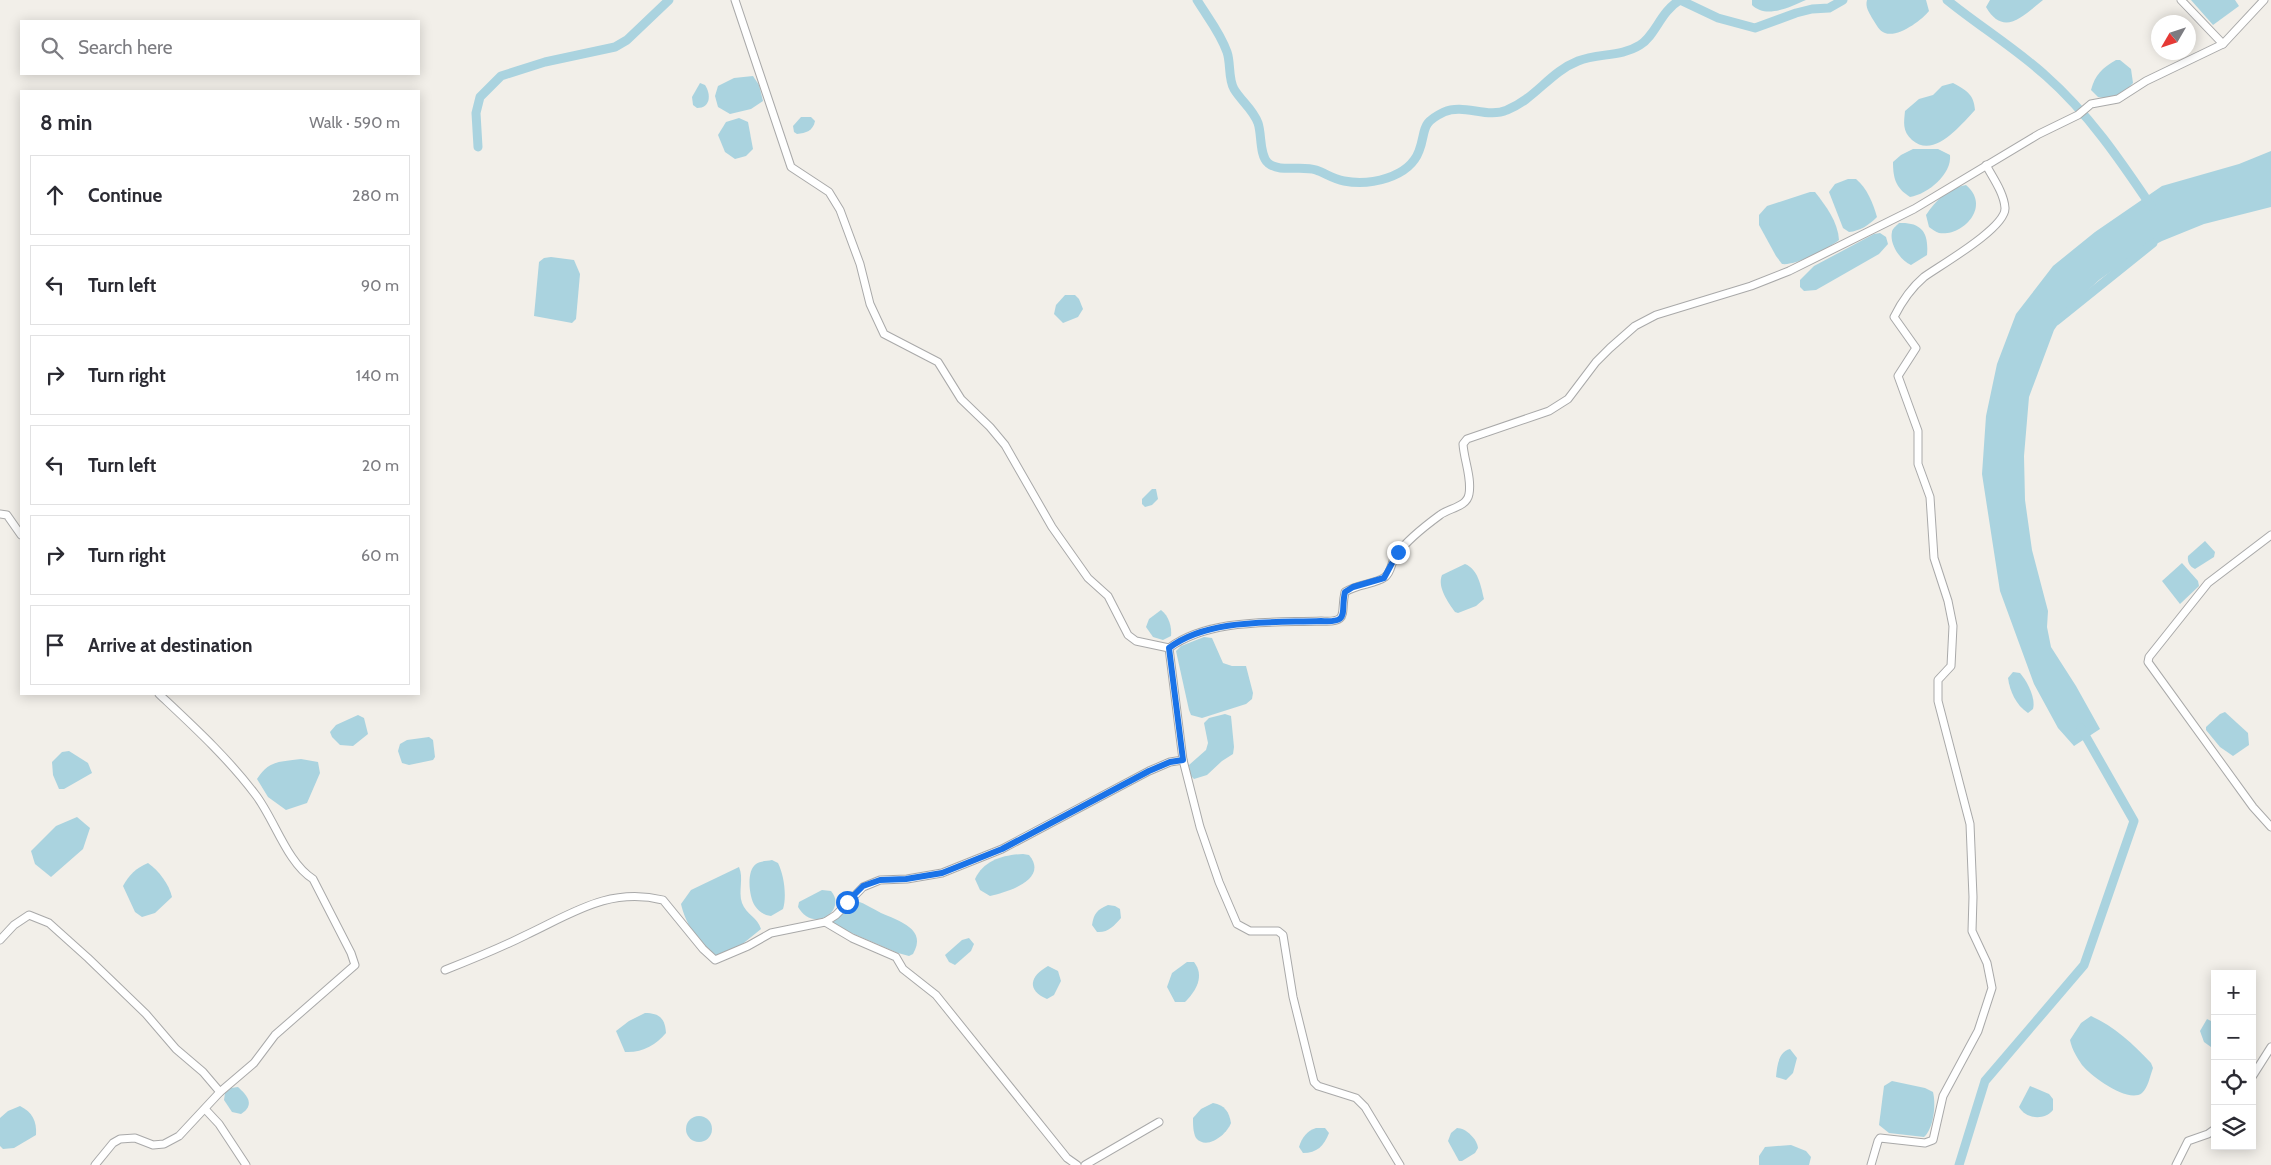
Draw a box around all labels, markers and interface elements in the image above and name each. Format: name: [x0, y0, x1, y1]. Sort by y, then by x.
north arrow: [2151, 15, 2196, 60]
search box: [20, 20, 420, 75]
icon: search: [38, 34, 66, 62]
text: Search here: [78, 36, 172, 59]
text: 8 min: [40, 110, 92, 135]
text: Walk · 590 m: [309, 113, 400, 132]
icon: ahead: [41, 181, 69, 209]
text: Continue: [88, 184, 162, 207]
text: 280 m: [352, 186, 399, 205]
icon: left: [41, 271, 69, 299]
text: Turn left: [88, 274, 156, 297]
text: 90 m: [361, 276, 399, 295]
icon: right: [41, 361, 69, 389]
text: Turn right: [88, 364, 166, 387]
text: 140 m: [356, 366, 399, 385]
icon: left: [41, 451, 69, 479]
text: Turn left: [88, 454, 156, 477]
text: 20 m: [362, 456, 399, 475]
icon: right: [41, 541, 69, 569]
route end: [1387, 541, 1410, 564]
text: Turn right: [88, 544, 166, 567]
text: 60 m: [361, 546, 399, 565]
icon: arrive: [41, 631, 69, 659]
text: Arrive at destination: [88, 634, 252, 657]
route start: [836, 891, 859, 914]
map controls: [2211, 970, 2256, 1150]
button: +: [2211, 970, 2256, 1015]
button: −: [2211, 1015, 2256, 1060]
button: locate: [2211, 1060, 2256, 1105]
button: layers: [2211, 1105, 2256, 1150]

